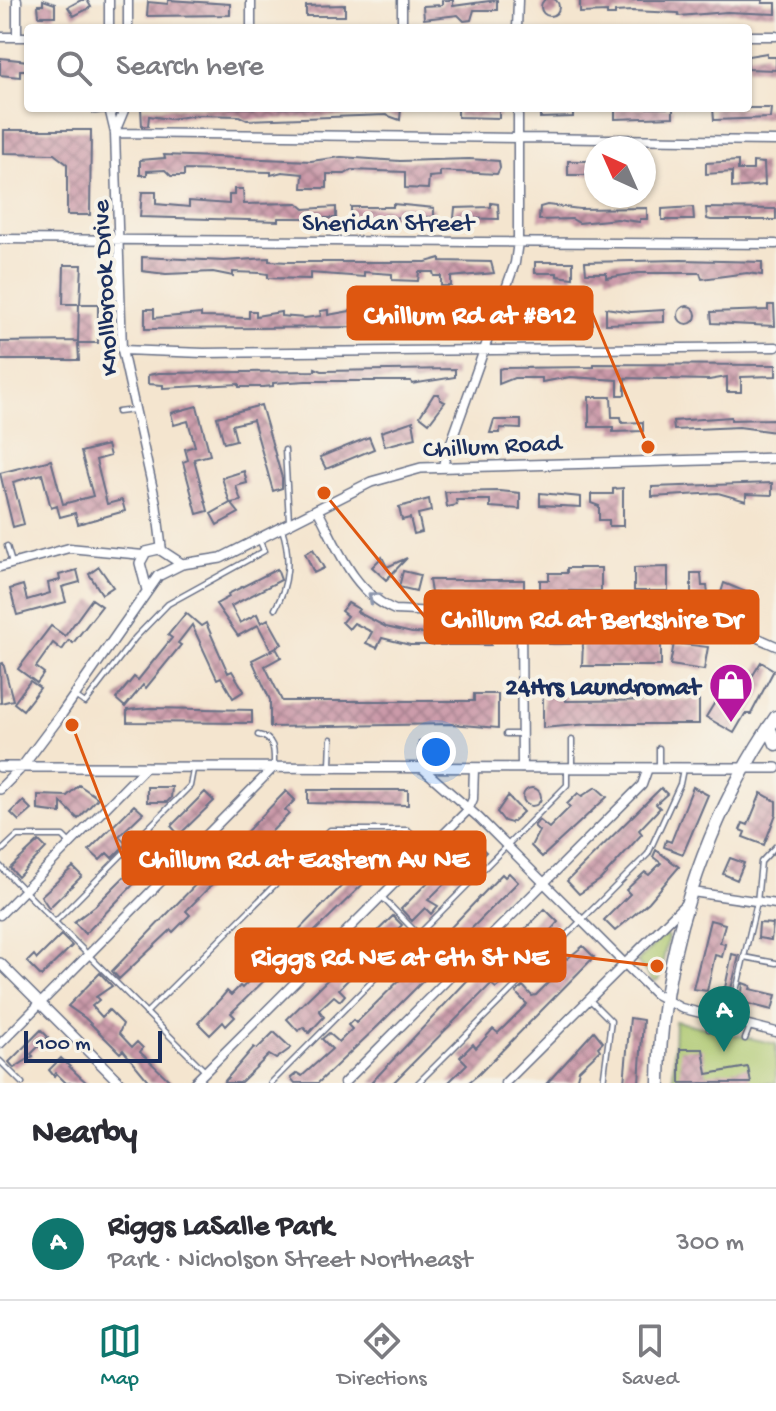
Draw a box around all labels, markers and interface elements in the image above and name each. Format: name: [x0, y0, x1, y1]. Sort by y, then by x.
search box: [24, 24, 752, 112]
icon: search: [52, 46, 96, 90]
text: Search here: [116, 51, 264, 86]
north arrow: [584, 136, 656, 208]
street label: Knollbrook Drive: [87, 199, 128, 376]
street label: Sheridan Street: [302, 210, 476, 241]
callout: Chillum Rd at #812: [348, 287, 592, 339]
text: Chillum Rd at #812: [364, 301, 577, 334]
street label: Chillum Road: [422, 429, 564, 468]
callout: Chillum Rd at Berkshire Dr: [425, 591, 758, 643]
one-way arrow: [367, 592, 382, 606]
text: Chillum Rd at Berkshire Dr: [441, 605, 746, 638]
shop icon: 24Hrs Laundromat: [707, 661, 755, 724]
place label: 24Hrs Laundromat: [505, 674, 702, 705]
your location: [416, 732, 456, 772]
callout: Chillum Rd at Eastern Av NE: [123, 832, 485, 884]
text: Chillum Rd at Eastern Av NE: [139, 845, 470, 878]
callout: Riggs Rd NE at 6th St NE: [236, 929, 565, 981]
text: Riggs Rd NE at 6th St NE: [250, 943, 550, 976]
pin: A: [698, 986, 750, 1052]
scale bar: [24, 1027, 162, 1063]
text: 100 m: [36, 1032, 91, 1058]
text: Nearby: [32, 1115, 137, 1155]
text: Riggs LaSalle Park: [108, 1211, 334, 1246]
text: A: [50, 1229, 66, 1260]
text: 300 m: [676, 1229, 744, 1260]
text: Park · Nicholson Street Northeast: [108, 1246, 472, 1277]
tab: Map: [98, 1319, 142, 1393]
tab: Directions: [337, 1319, 427, 1393]
tab: Saved: [622, 1319, 678, 1393]

